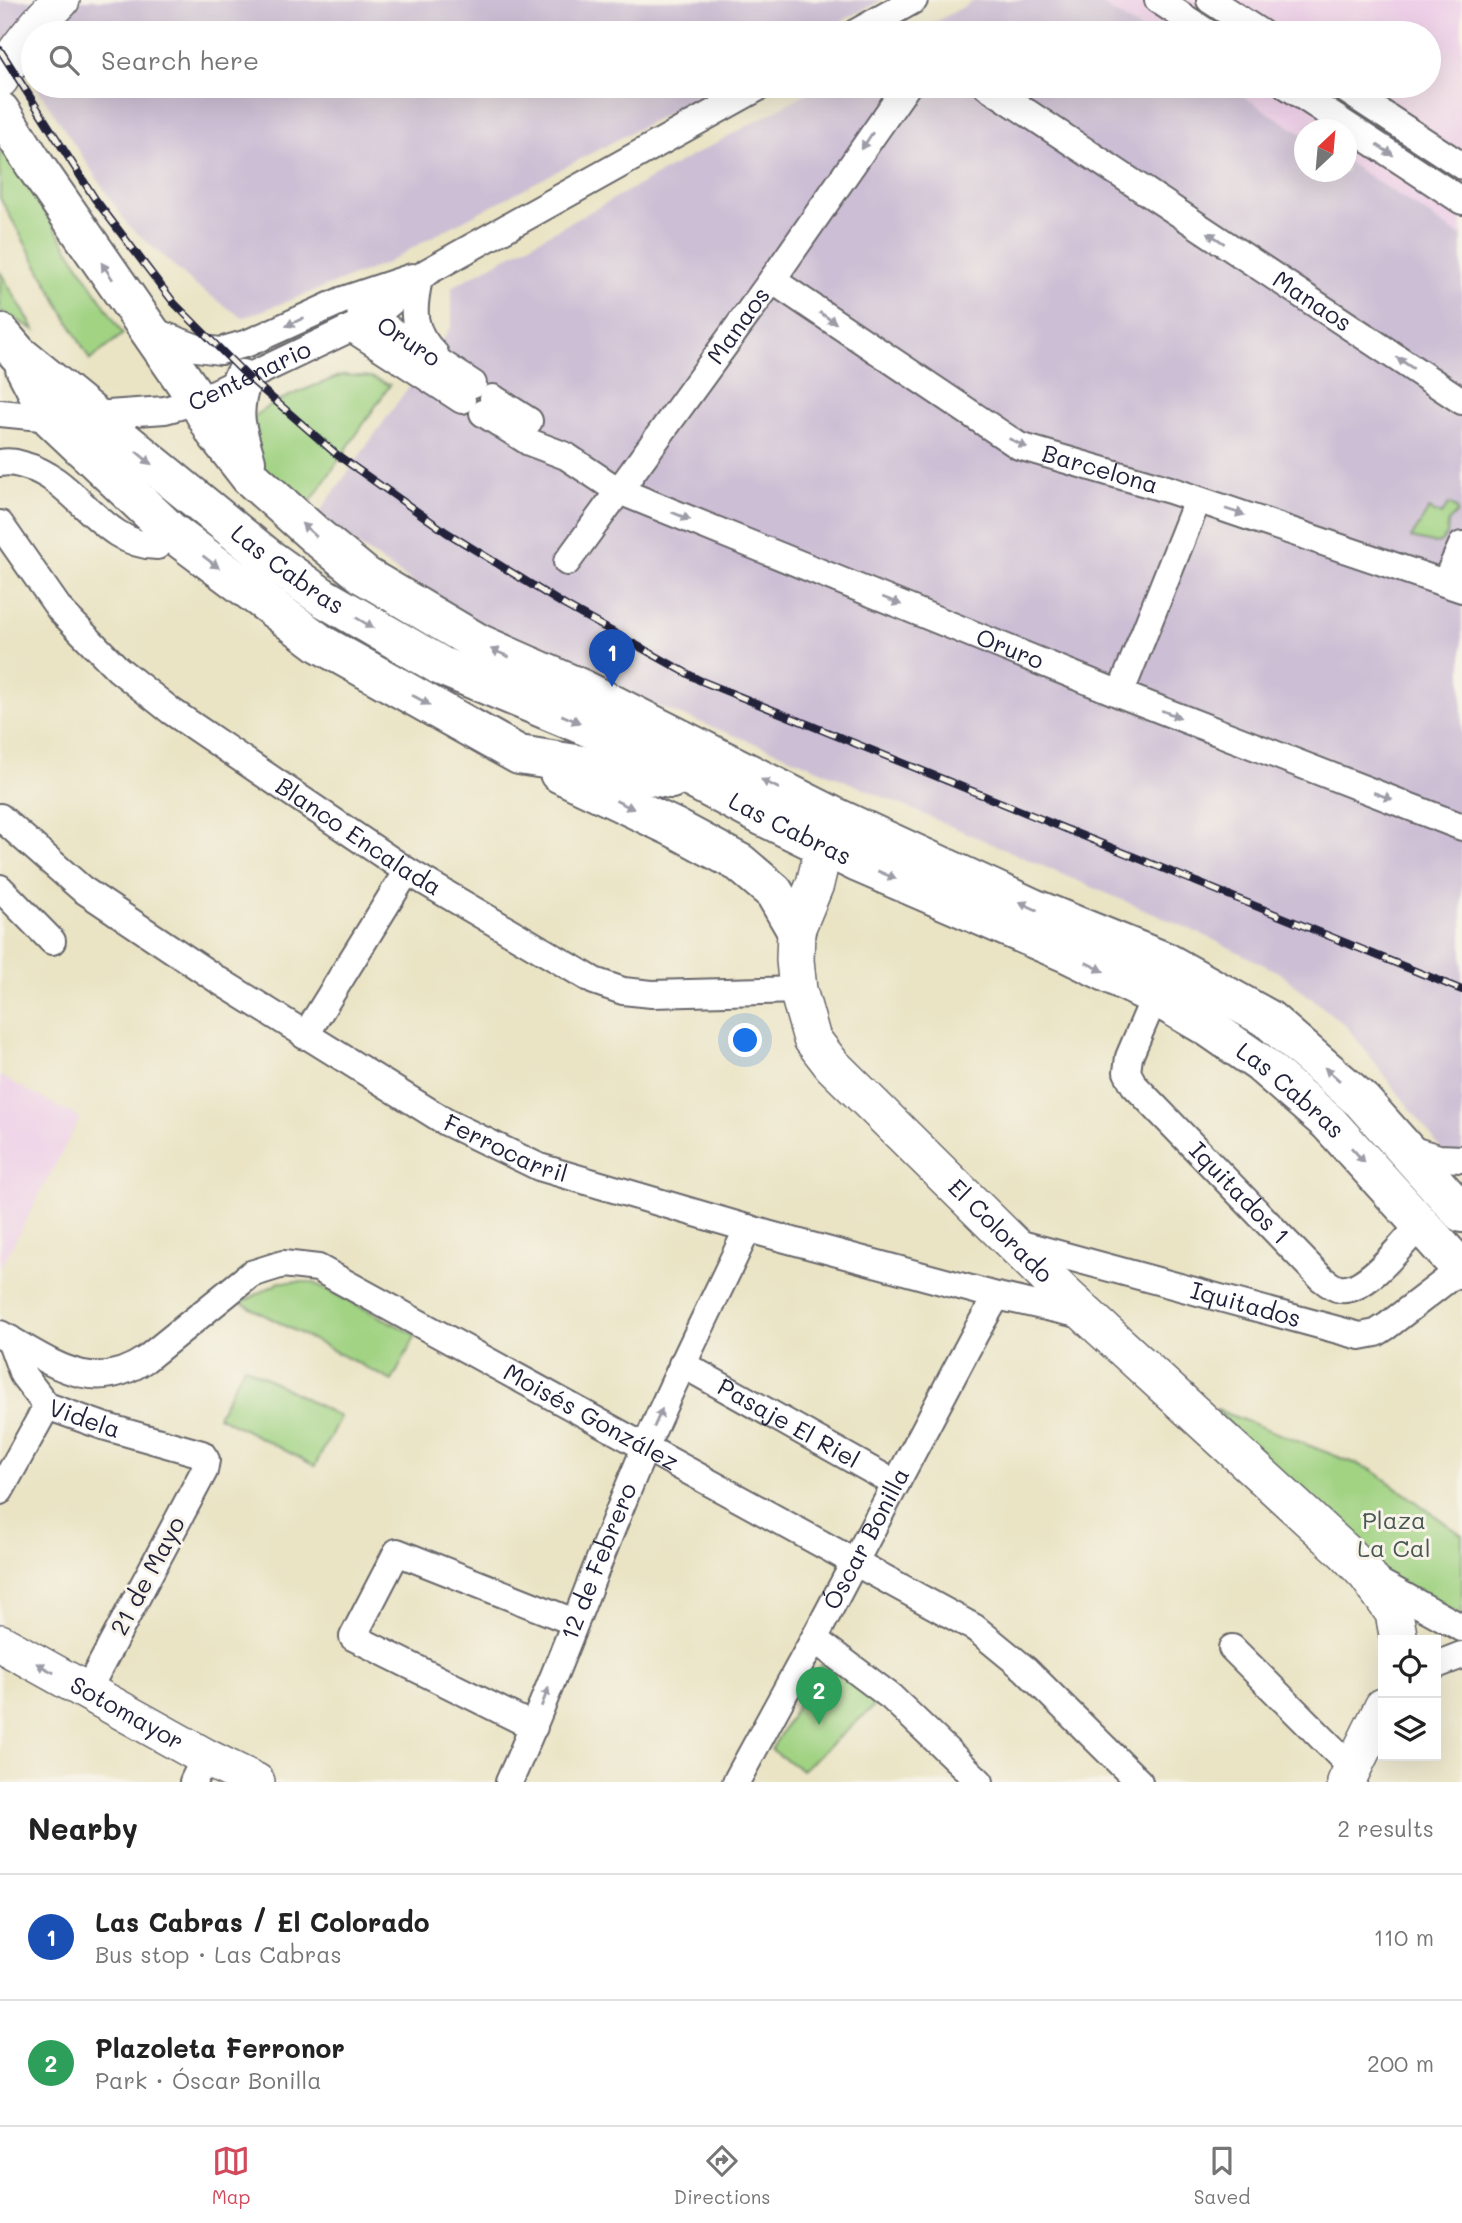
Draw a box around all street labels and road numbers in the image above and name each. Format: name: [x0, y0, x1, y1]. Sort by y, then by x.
street label: Manaos: [1268, 263, 1358, 338]
street label: Manaos: [699, 280, 776, 370]
street label: Oruro: [371, 308, 447, 373]
street label: Centenario: [185, 332, 316, 417]
street label: Barcelona: [1039, 437, 1162, 500]
street label: Las Cabras: [225, 517, 350, 620]
street label: Oruro: [972, 620, 1049, 675]
street label: Blanco Encalada: [270, 770, 447, 902]
street label: Las Cabras: [724, 784, 857, 871]
street label: Las Cabras: [1231, 1034, 1352, 1144]
street label: Ferrocarril: [439, 1106, 572, 1189]
street label: Iquitados 1: [1183, 1134, 1297, 1250]
street label: El Colorado: [942, 1171, 1060, 1289]
street label: Iquitados: [1187, 1274, 1305, 1333]
street label: Moisés González: [499, 1356, 684, 1477]
street label: Pasaje El Riel: [713, 1370, 866, 1475]
street label: Videla: [45, 1391, 124, 1444]
street label: Óscar Bonilla: [815, 1462, 916, 1615]
street label: 12 de Febrero: [553, 1478, 643, 1644]
street label: 21 de Mayo: [102, 1510, 191, 1640]
street label: Sotomayor: [65, 1668, 190, 1756]

